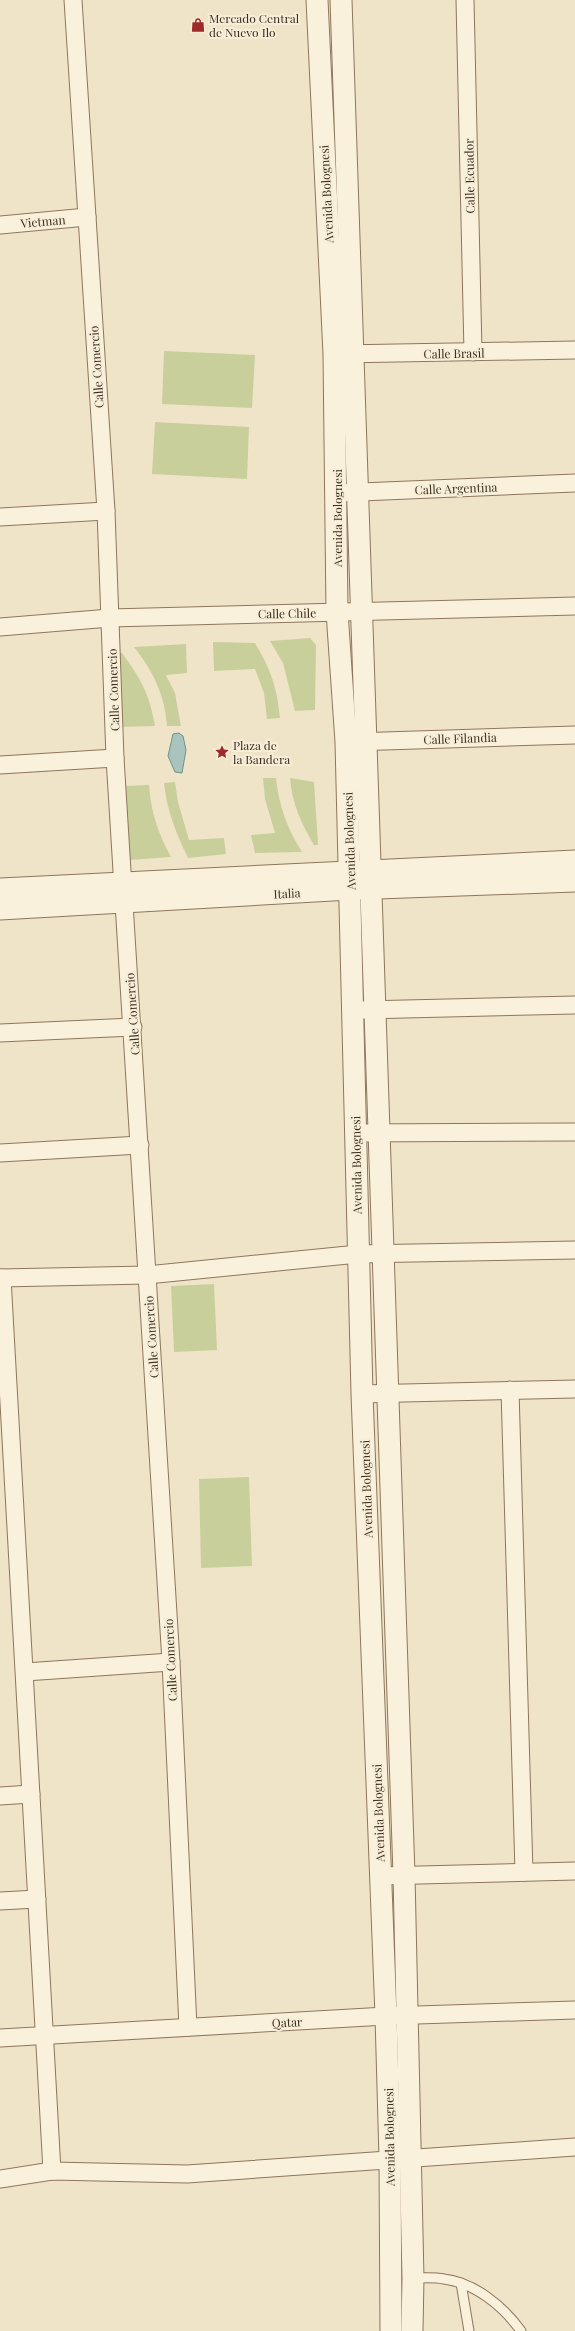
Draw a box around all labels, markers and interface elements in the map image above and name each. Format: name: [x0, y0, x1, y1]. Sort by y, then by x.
place label: Mercado Central de Nuevo Ilo: [209, 10, 300, 40]
shop icon: Mercado Central de Nuevo Ilo: [190, 17, 206, 33]
street label: Calle Ecuador: [460, 138, 478, 214]
street label: Avenida Bolognesi: [315, 144, 337, 244]
street label: Vietman: [19, 211, 66, 231]
street label: Calle Comercio: [85, 325, 107, 409]
street label: Calle Brasil: [423, 344, 485, 362]
street label: Avenida Bolognesi: [329, 468, 345, 568]
street label: Calle Argentina: [414, 479, 498, 497]
street label: Calle Chile: [258, 604, 316, 622]
street label: Calle Comercio: [104, 648, 122, 732]
street label: Calle Filandia: [423, 729, 497, 747]
place label: Plaza de la Bandera: [233, 737, 290, 767]
place icon: Plaza de la Bandera: [214, 744, 230, 760]
street label: Avenida Bolognesi: [339, 791, 359, 891]
street label: Italia: [273, 884, 301, 902]
street label: Calle Comercio: [121, 972, 143, 1056]
street label: Avenida Bolognesi: [347, 1115, 365, 1215]
street label: Calle Comercio: [140, 1295, 162, 1379]
street label: Avenida Bolognesi: [356, 1439, 376, 1539]
street label: Calle Comercio: [160, 1618, 180, 1702]
street label: Avenida Bolognesi: [368, 1763, 388, 1863]
street label: Qatar: [271, 2013, 303, 2031]
street label: Avenida Bolognesi: [380, 2087, 398, 2187]

